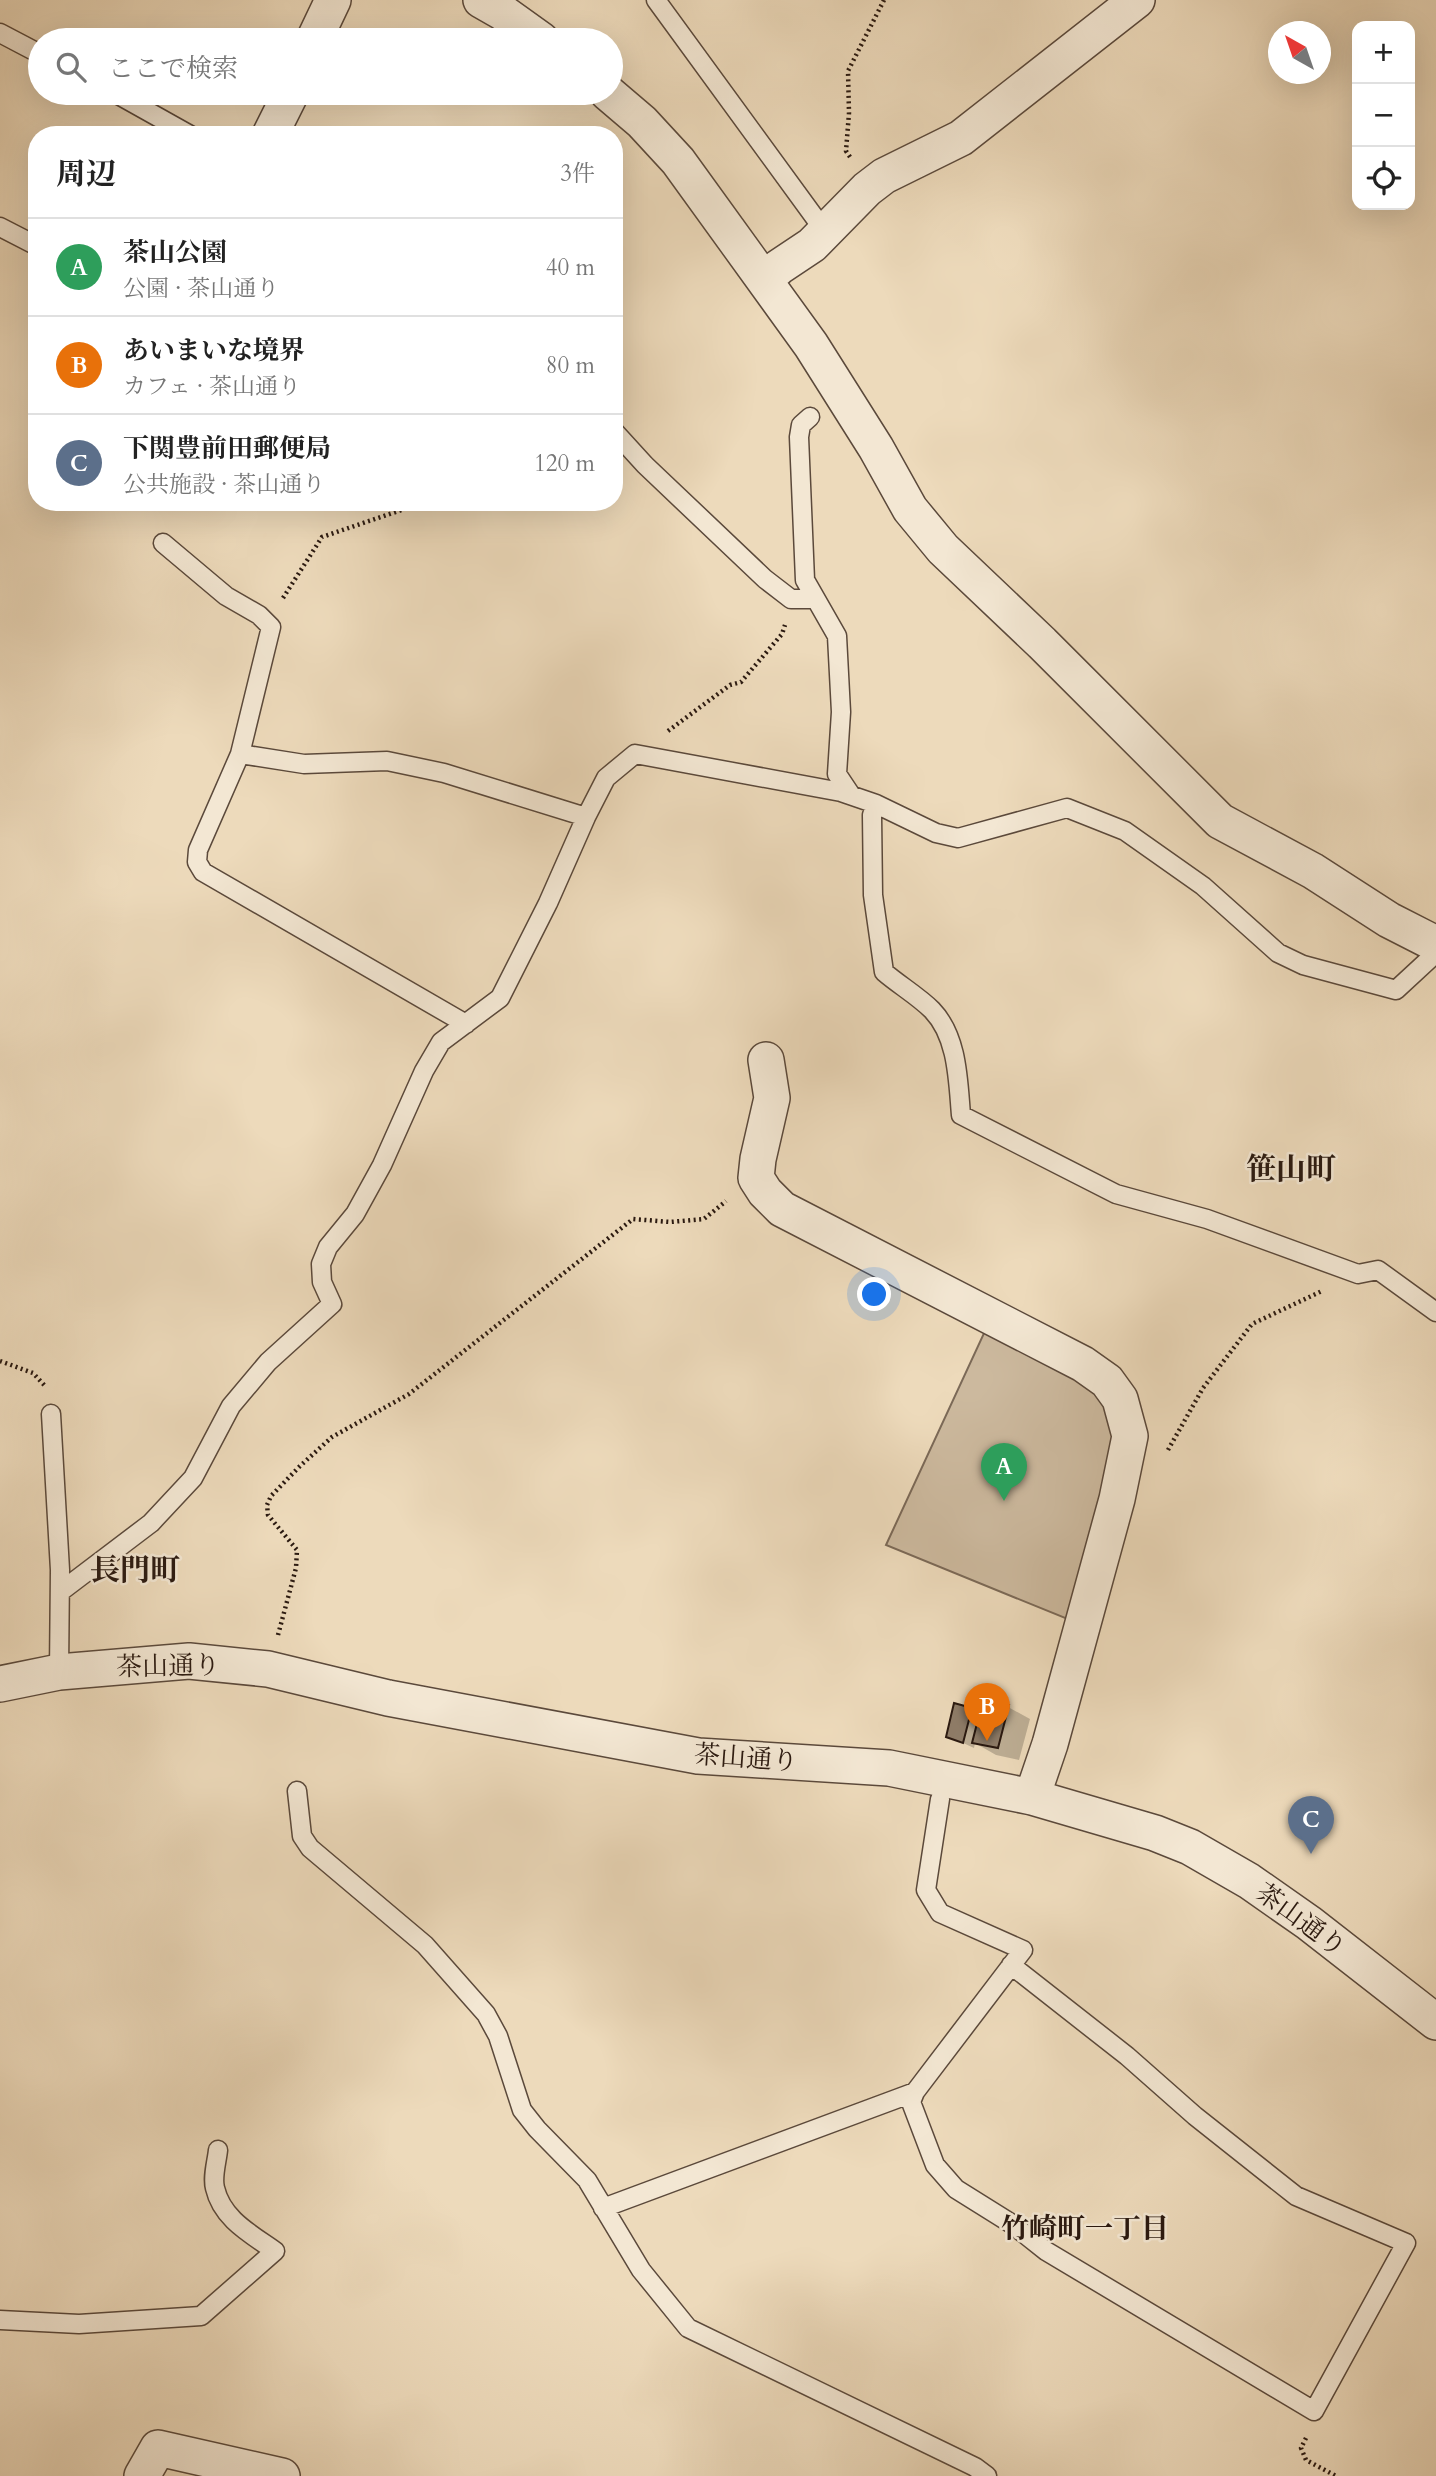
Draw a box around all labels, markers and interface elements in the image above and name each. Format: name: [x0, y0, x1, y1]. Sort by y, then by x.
north arrow: [1268, 21, 1331, 84]
map controls: [1352, 21, 1415, 210]
button: +: [1352, 21, 1415, 84]
search box: [28, 28, 623, 105]
icon: search: [52, 48, 90, 86]
text: ここで検索: [108, 51, 238, 86]
button: −: [1352, 84, 1415, 147]
button: locate: [1352, 147, 1415, 210]
text: 周辺: [56, 154, 116, 195]
text: 3件: [560, 158, 595, 189]
text: 茶山公園: [123, 235, 227, 270]
text: A: [70, 252, 88, 283]
text: 40 m: [546, 252, 595, 283]
text: 公園 · 茶山通り: [123, 273, 279, 304]
text: あいまいな境界: [123, 333, 305, 368]
text: B: [71, 350, 87, 381]
text: 80 m: [546, 350, 595, 381]
text: カフェ · 茶山通り: [123, 371, 301, 402]
text: 下関豊前田郵便局: [123, 431, 331, 466]
text: C: [70, 448, 88, 479]
text: 120 m: [534, 448, 595, 479]
text: 公共施設 · 茶山通り: [123, 469, 325, 500]
district label: 笹山町: [1246, 1149, 1336, 1190]
your location: [857, 1277, 891, 1311]
pin: A: [981, 1443, 1027, 1501]
district label: 長門町: [90, 1550, 180, 1591]
street label: 茶山通り: [116, 1648, 220, 1684]
pin: B: [964, 1683, 1010, 1741]
street label: 茶山通り: [693, 1737, 799, 1779]
pin: C: [1288, 1796, 1334, 1854]
street label: 茶山通り: [1249, 1875, 1353, 1965]
district label: 竹崎町一丁目: [1001, 2210, 1169, 2248]

